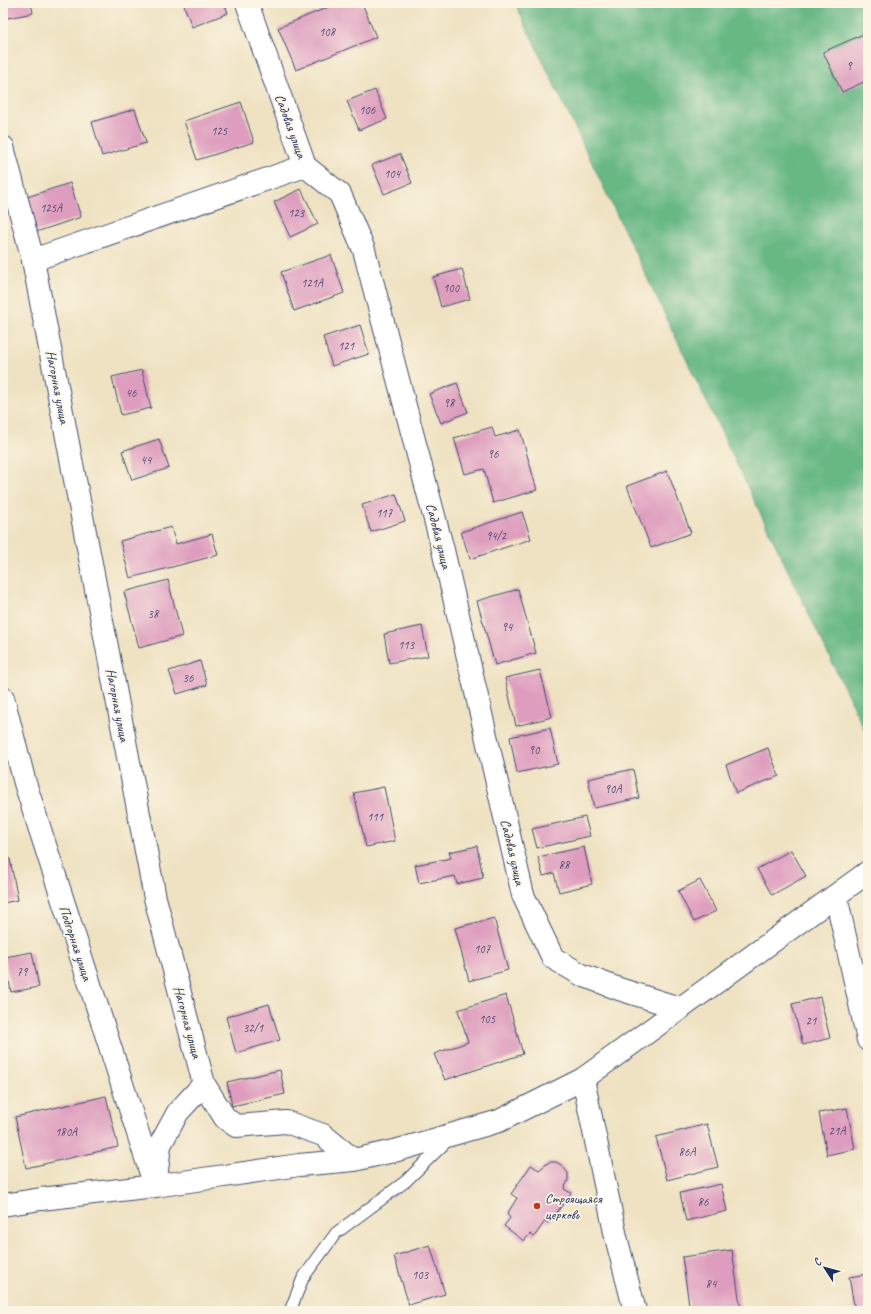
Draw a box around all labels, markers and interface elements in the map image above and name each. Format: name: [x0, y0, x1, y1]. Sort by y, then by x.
house number: 108: [319, 24, 337, 40]
house number: 9: [846, 58, 853, 74]
street label: Садовая улица: [271, 92, 310, 161]
house number: 106: [359, 102, 376, 118]
house number: 125: [211, 123, 228, 139]
house number: 104: [384, 166, 402, 182]
house number: 125А: [40, 200, 63, 216]
house number: 123: [288, 205, 306, 221]
house number: 121А: [301, 275, 324, 291]
house number: 100: [443, 280, 461, 296]
house number: 121: [338, 338, 355, 354]
street label: Нагорная улица: [42, 349, 73, 426]
house number: 46: [126, 385, 137, 401]
house number: 98: [444, 395, 456, 411]
house number: 96: [488, 446, 499, 462]
house number: 44: [141, 452, 153, 468]
street label: Садовая улица: [422, 501, 455, 572]
house number: 117: [376, 505, 393, 521]
house number: 94/2: [486, 528, 508, 544]
house number: 38: [148, 606, 160, 622]
house number: 94: [502, 619, 514, 635]
house number: 113: [398, 637, 416, 653]
street label: Нагорная улица: [102, 667, 133, 744]
house number: 36: [183, 670, 194, 686]
house number: 90: [529, 742, 541, 758]
house number: 90А: [605, 781, 622, 797]
house number: 111: [367, 809, 384, 825]
street label: Садовая улица: [497, 817, 529, 888]
house number: 88: [559, 857, 571, 873]
street label: Подгорная улица: [55, 904, 96, 984]
house number: 107: [474, 941, 491, 957]
house number: 79: [17, 964, 29, 980]
street label: Нагорная улица: [170, 984, 206, 1061]
house number: 105: [479, 1011, 496, 1027]
house number: 21: [806, 1013, 817, 1029]
house number: 32/1: [243, 1020, 264, 1036]
house number: 21А: [829, 1123, 846, 1139]
house number: 180А: [55, 1124, 78, 1140]
house number: 86А: [679, 1144, 696, 1160]
place label: Строящаяся церковь: [545, 1190, 603, 1223]
house number: 86: [698, 1194, 709, 1210]
marker: Строящаяся церковь: [532, 1201, 542, 1211]
north arrow: [805, 1248, 845, 1288]
text: С: [810, 1255, 825, 1268]
house number: 103: [412, 1267, 430, 1283]
house number: 84: [706, 1276, 718, 1292]

